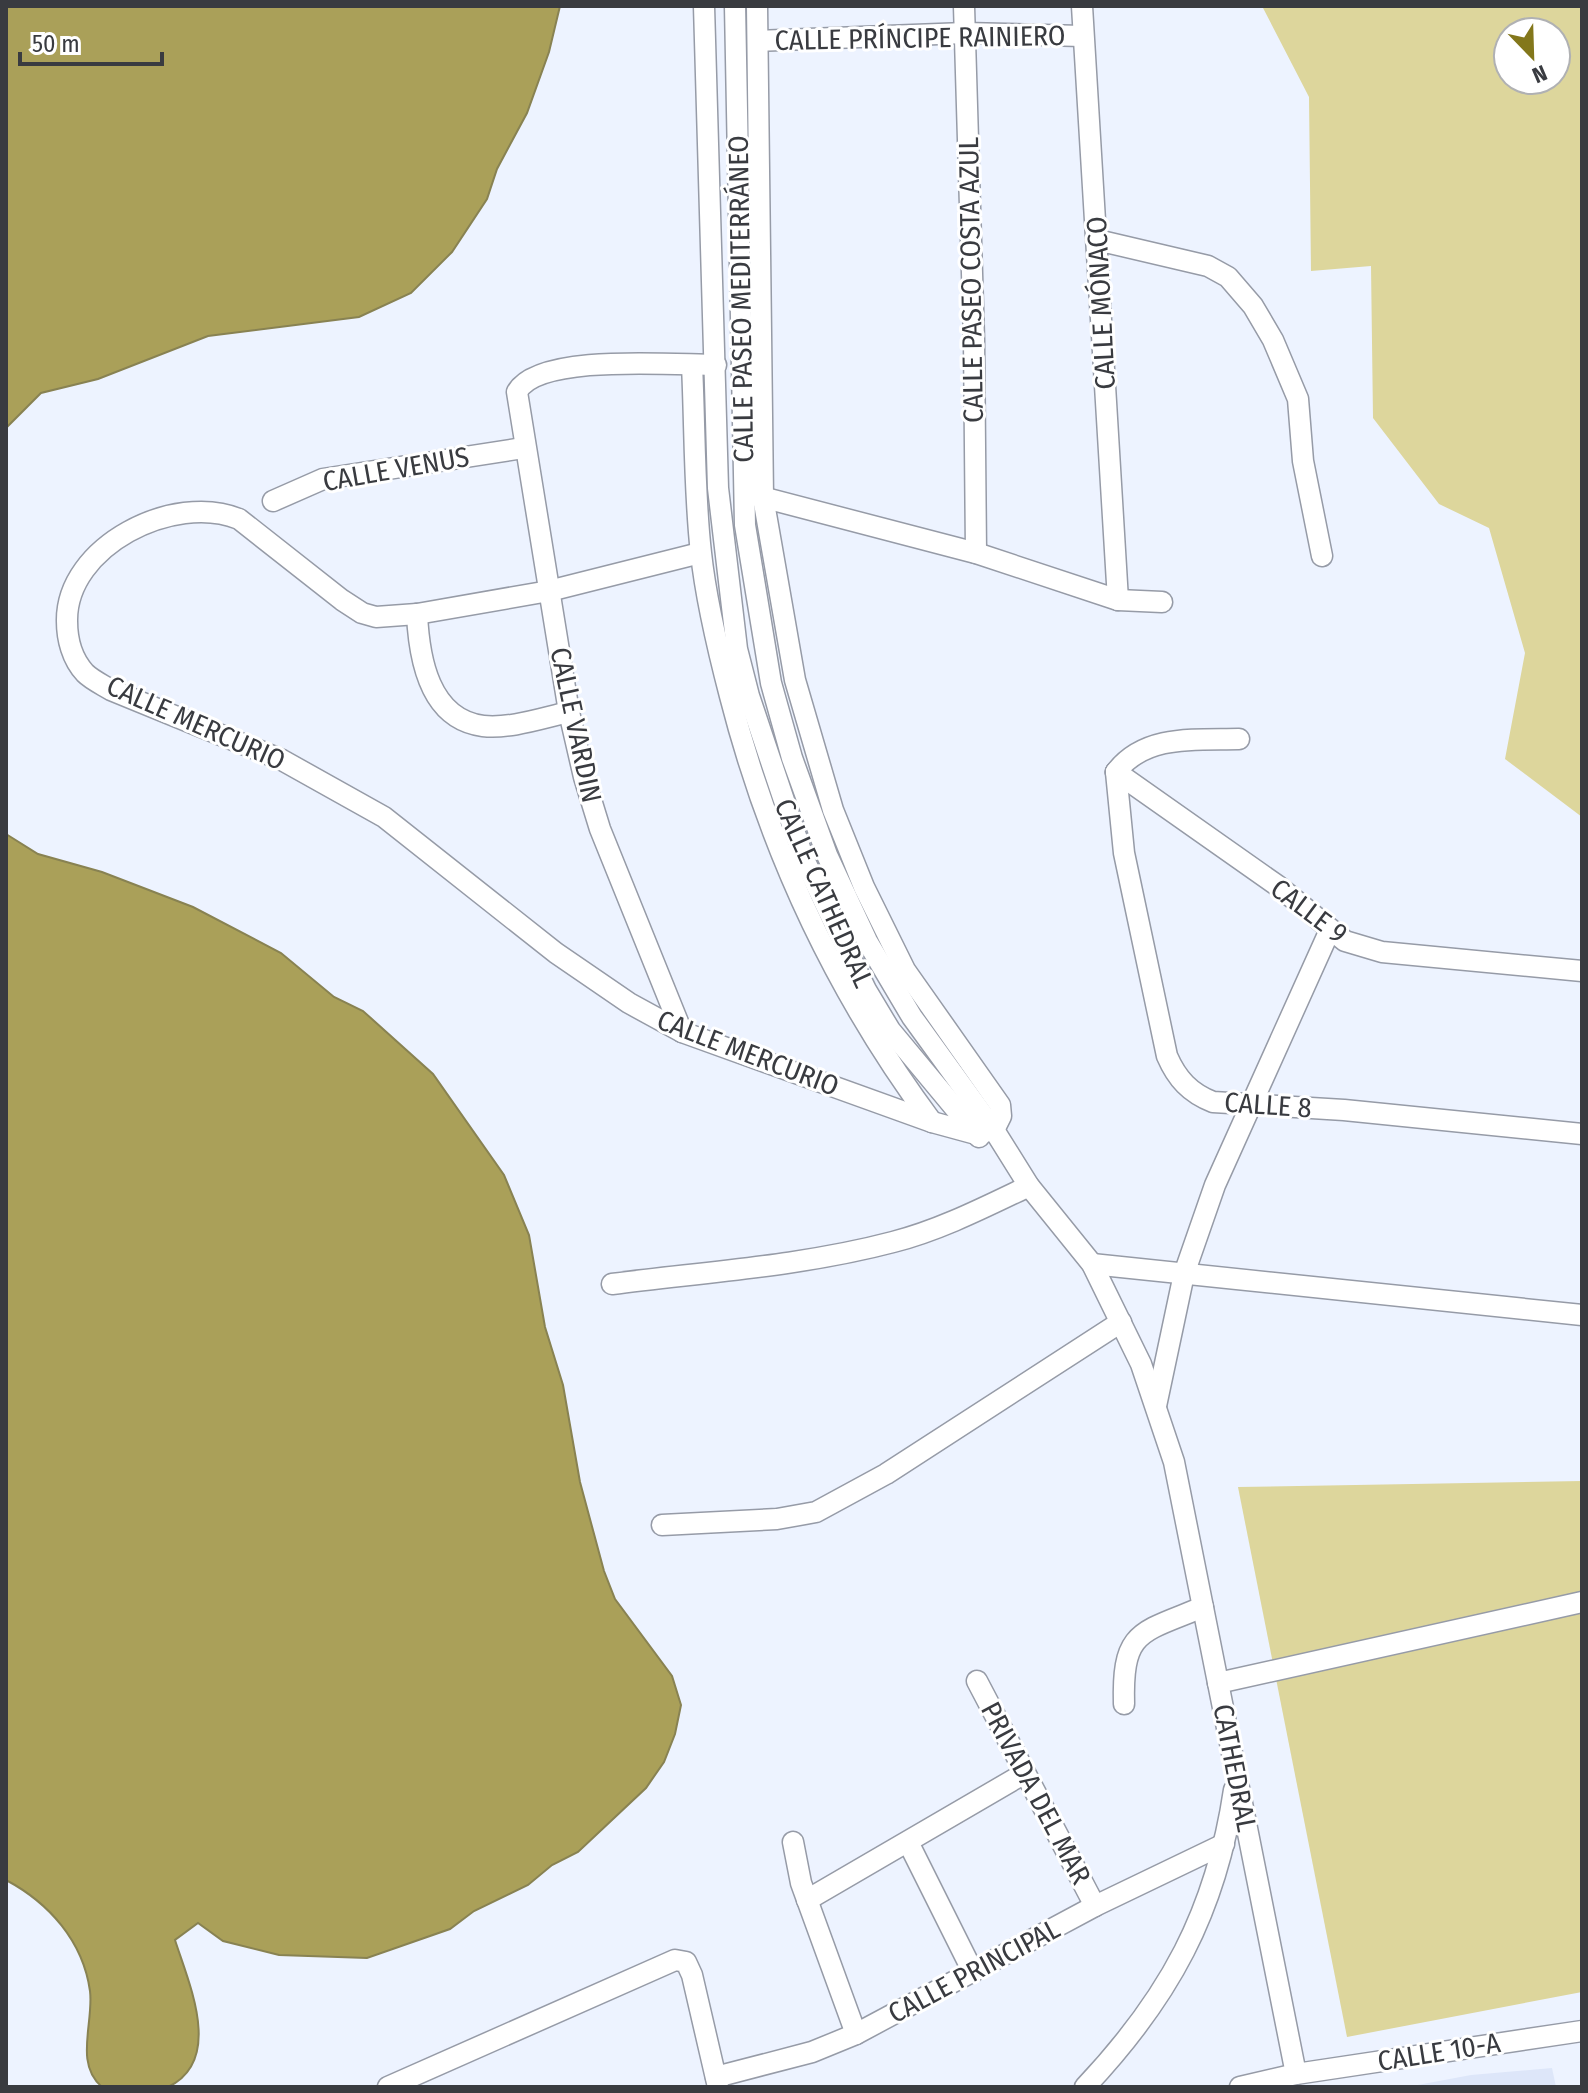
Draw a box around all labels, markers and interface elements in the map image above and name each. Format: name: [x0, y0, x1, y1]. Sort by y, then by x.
scale bar: [20, 16, 162, 66]
north arrow: [1492, 16, 1572, 96]
street label: CALLE PRÍNCIPE RAINIERO: [774, 19, 1066, 57]
text: 50 m: [32, 30, 80, 58]
text: N: [1528, 59, 1551, 89]
street label: CALLE PASEO MEDITERRÁNEO: [722, 135, 760, 463]
street label: CALLE PASEO COSTA AZUL: [952, 136, 990, 423]
street label: CALLE MÓNACO: [1080, 216, 1122, 390]
street label: CALLE VENUS: [320, 440, 472, 498]
street label: CALLE VARDIN: [543, 644, 609, 806]
street label: CALLE MERCURIO: [102, 669, 290, 777]
street label: CALLE CATHEDRAL: [768, 794, 881, 993]
street label: CALLE 9: [1264, 872, 1354, 950]
street label: CALLE MERCURIO: [652, 1003, 844, 1103]
street label: CALLE 8: [1223, 1085, 1313, 1125]
street label: PRIVADA DEL MAR: [974, 1696, 1098, 1890]
street label: CATHEDRAL: [1206, 1701, 1264, 1835]
street label: CALLE PRINCIPAL: [883, 1912, 1066, 2030]
street label: CALLE 10-A: [1375, 2026, 1503, 2078]

